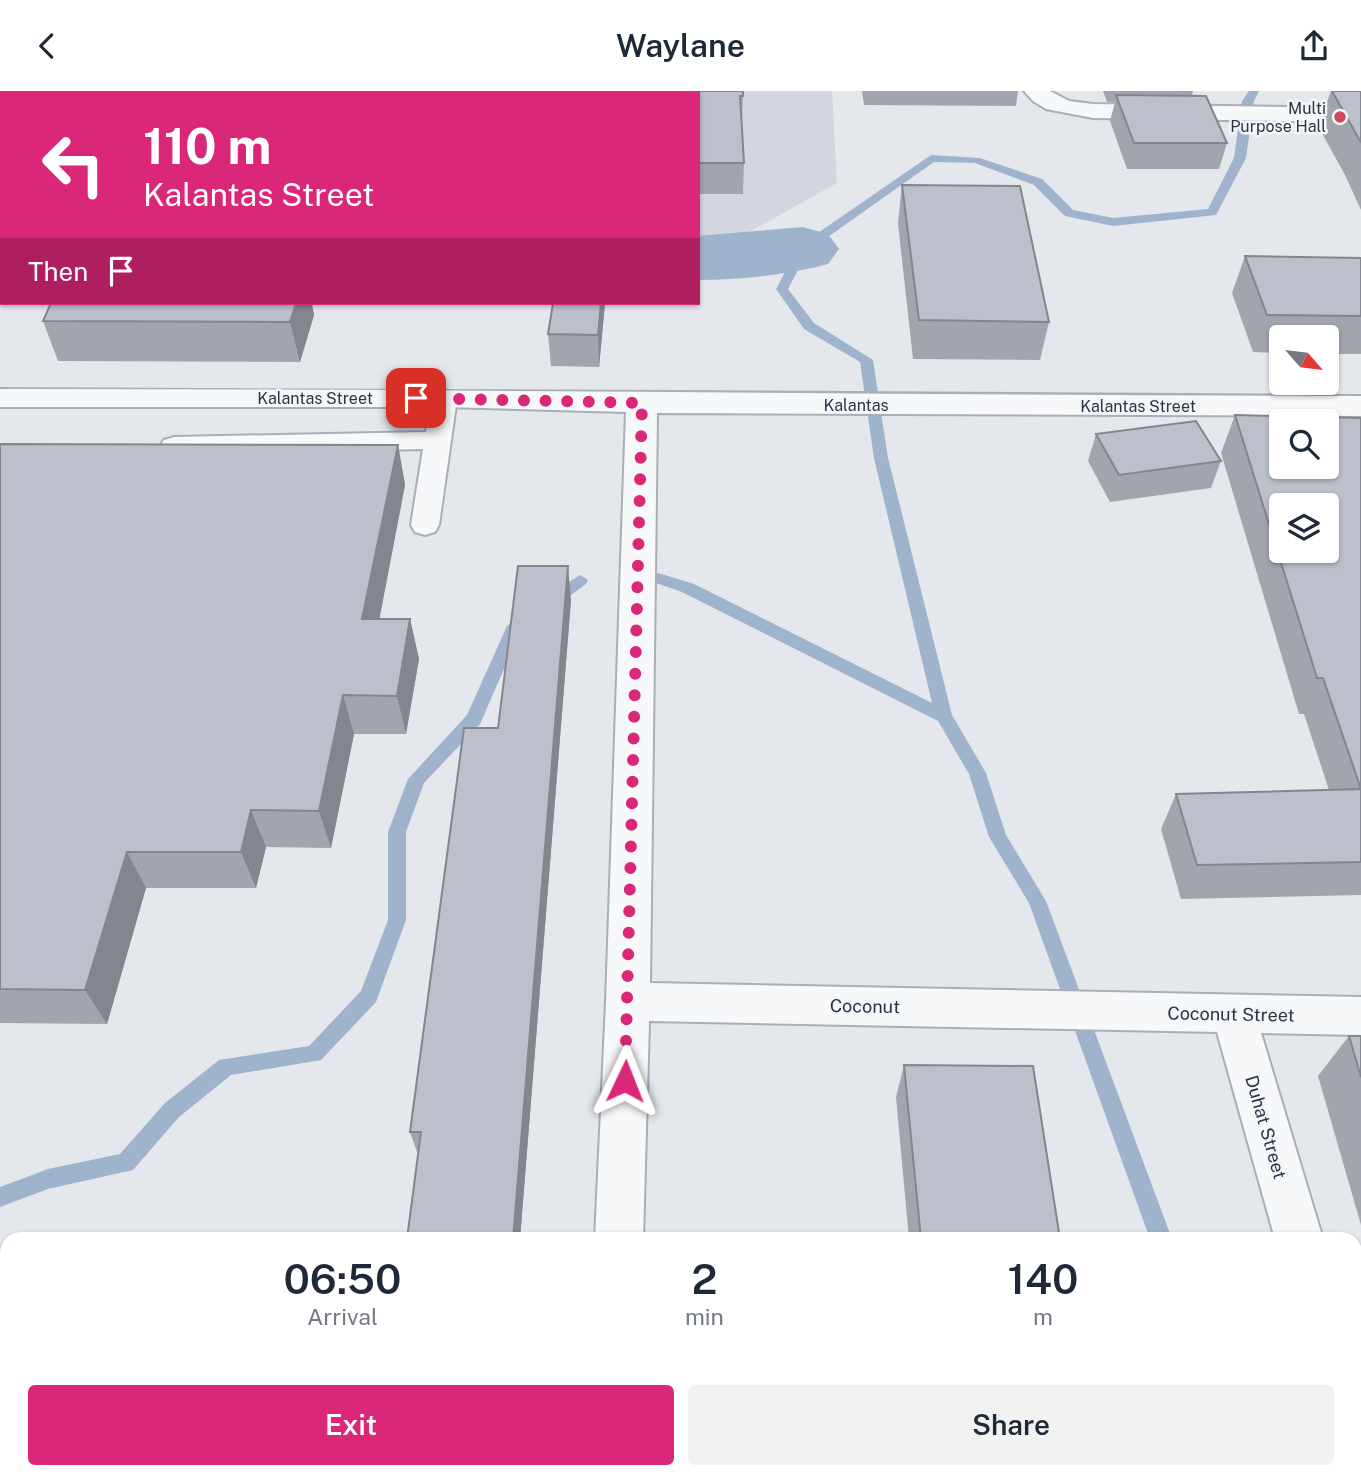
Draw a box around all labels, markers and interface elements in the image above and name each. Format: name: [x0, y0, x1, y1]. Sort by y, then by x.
icon: back: [28, 27, 66, 65]
text: Waylane: [616, 27, 745, 64]
icon: share: [1295, 27, 1333, 65]
place label: Multi Purpose Hall: [1230, 99, 1326, 136]
marker: Multi Purpose Hall: [1332, 109, 1348, 125]
text: 110 m: [143, 117, 271, 175]
icon: left: [28, 119, 119, 210]
text: Kalantas Street: [143, 176, 374, 213]
icon: arrive: [102, 252, 140, 290]
text: Then: [28, 256, 88, 287]
north arrow: [1269, 325, 1339, 395]
map controls: [1269, 325, 1339, 563]
pin: [386, 368, 446, 428]
icon: arrive: [397, 379, 435, 417]
street label: Kalantas Street: [257, 389, 373, 408]
street label: Kalantas: [823, 396, 889, 415]
street label: Kalantas Street: [1080, 397, 1196, 416]
button: search: [1269, 409, 1339, 479]
button: layers: [1269, 493, 1339, 563]
street label: Coconut: [830, 995, 900, 1017]
street label: Coconut Street: [1167, 1002, 1295, 1026]
position arrow: [588, 1044, 662, 1118]
street label: Duhat Street: [1241, 1073, 1291, 1181]
text: 06:50: [284, 1254, 401, 1303]
text: 2: [691, 1254, 717, 1303]
text: 140: [1007, 1254, 1078, 1303]
text: Arrival: [307, 1303, 378, 1330]
text: min: [685, 1303, 724, 1330]
text: m: [1033, 1303, 1053, 1330]
button: Exit: [28, 1385, 674, 1465]
button: Share: [688, 1385, 1334, 1465]

